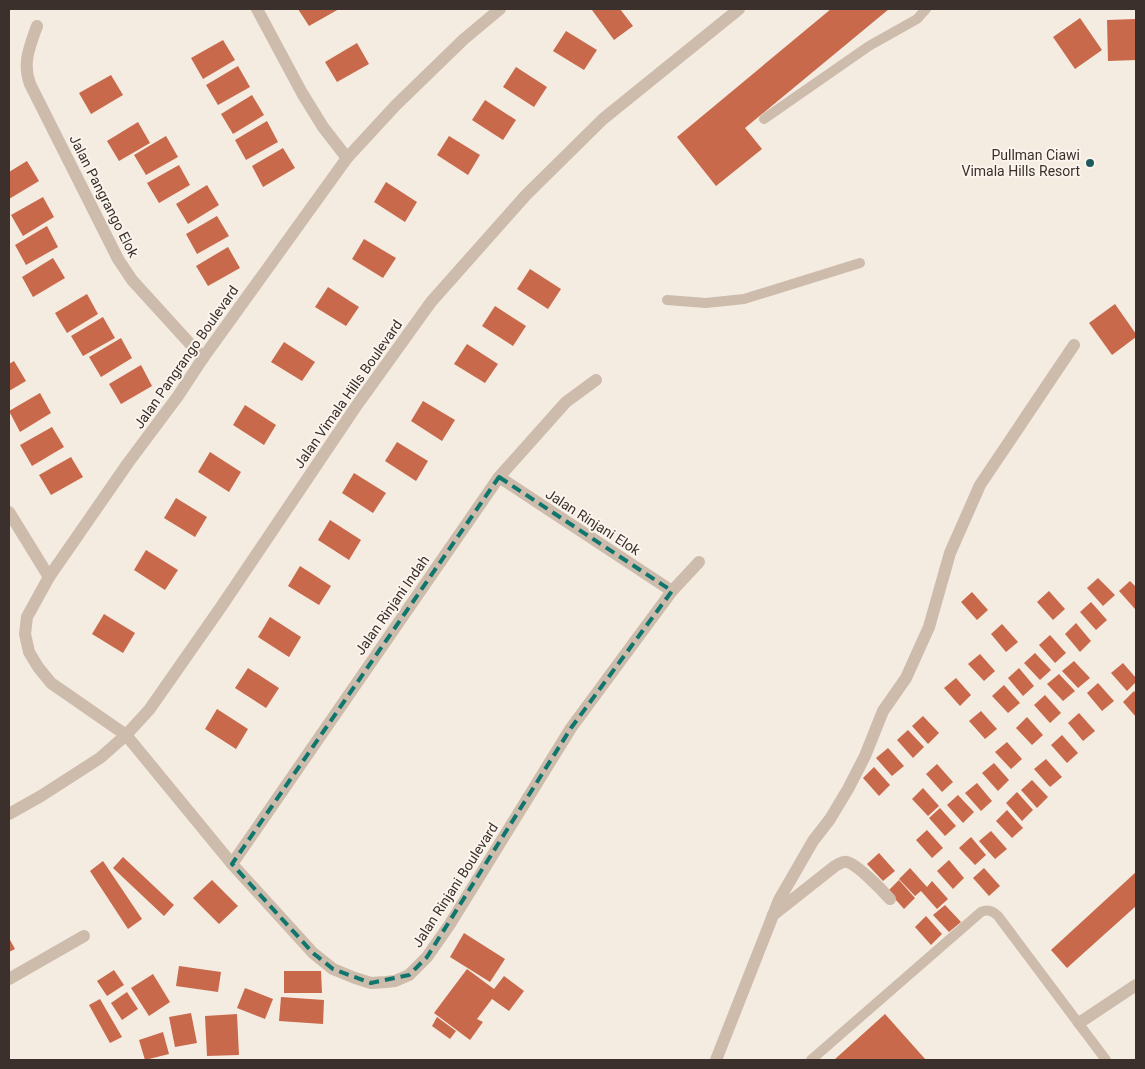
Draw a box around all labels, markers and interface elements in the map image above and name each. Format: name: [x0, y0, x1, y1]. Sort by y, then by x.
street label: Jalan Pangrango Elok: [66, 132, 142, 261]
place label: Pullman Ciawi Vimala Hills Resort: [961, 147, 1080, 179]
marker: Pullman Ciawi Vimala Hills Resort: [1084, 157, 1096, 169]
street label: Jalan Pangrango Boulevard: [131, 283, 241, 431]
street label: Jalan Vimala Hills Boulevard: [291, 317, 405, 471]
street label: Jalan Rinjani Elok: [543, 486, 644, 559]
street label: Jalan Rinjani Indah: [352, 552, 432, 658]
street label: Jalan Rinjani Boulevard: [409, 820, 501, 950]

